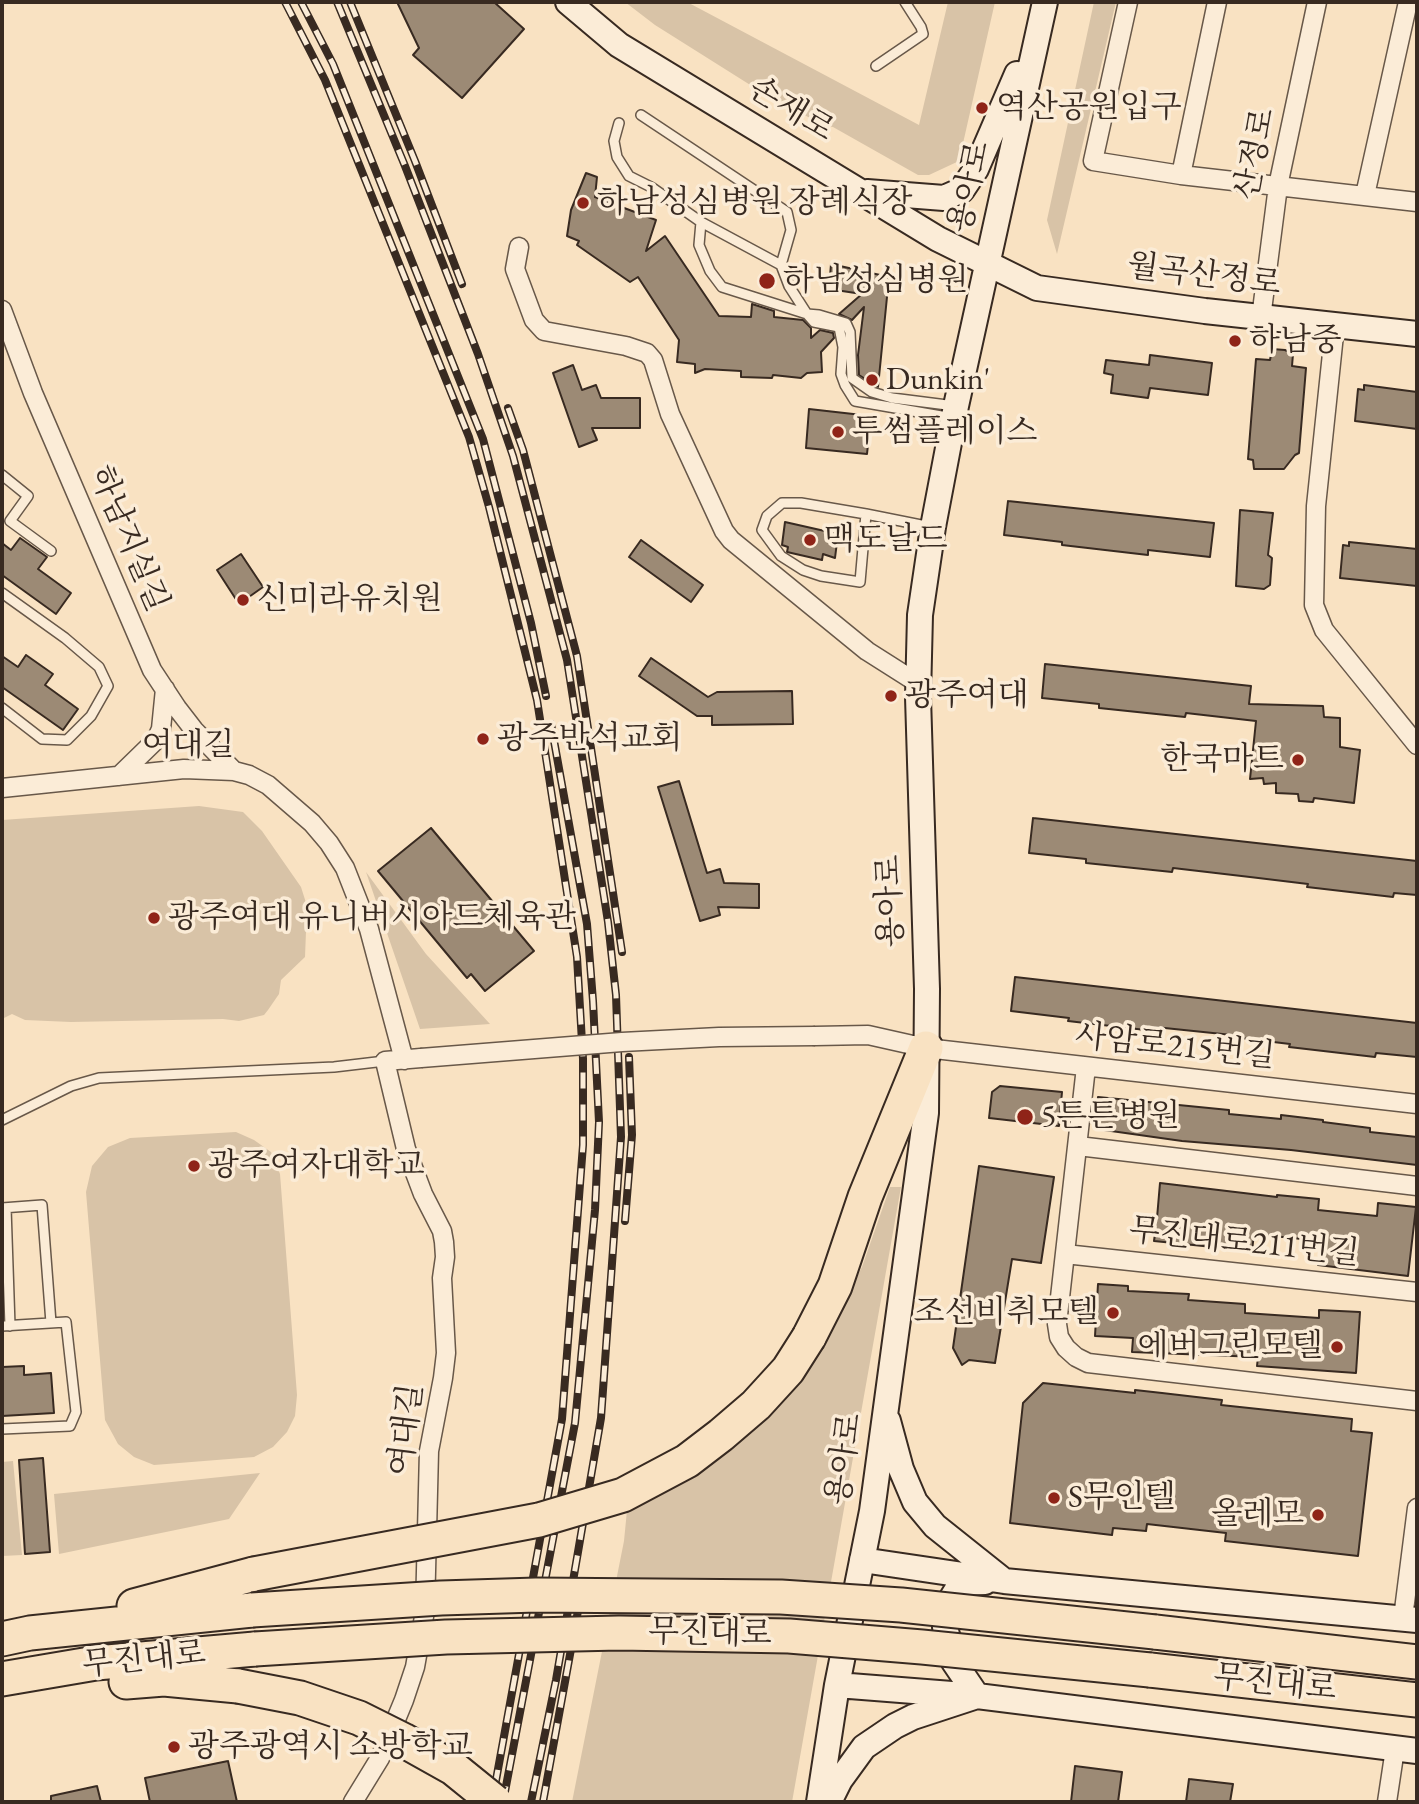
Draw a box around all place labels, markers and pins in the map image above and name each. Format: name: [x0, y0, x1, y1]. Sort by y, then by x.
place label: 역산공원입구: [996, 89, 1181, 127]
marker: 역산공원입구: [974, 100, 990, 116]
place label: 하남성심병원 장례식장: [597, 184, 913, 222]
marker: 하남성심병원 장례식장: [575, 195, 591, 211]
place label: 하남성심병원: [783, 262, 968, 300]
marker: 하남성심병원: [757, 271, 777, 291]
place label: 하남중: [1249, 322, 1342, 360]
marker: 하남중: [1227, 333, 1243, 349]
place label: Dunkin': [886, 361, 990, 399]
marker: Dunkin': [864, 372, 880, 388]
place label: 투썸플레이스: [852, 413, 1037, 451]
marker: 투썸플레이스: [830, 424, 846, 440]
place label: 맥도날드: [824, 521, 948, 559]
marker: 맥도날드: [802, 532, 818, 548]
place label: 신미라유치원: [257, 581, 442, 619]
marker: 신미라유치원: [235, 592, 251, 608]
place label: 광주여대: [905, 677, 1029, 715]
marker: 광주여대: [883, 688, 899, 704]
place label: 광주반석교회: [497, 720, 682, 758]
marker: 광주반석교회: [475, 731, 491, 747]
place label: 한국마트: [1160, 741, 1284, 779]
marker: 한국마트: [1290, 752, 1306, 768]
place label: 광주여대 유니버시아드체육관: [168, 899, 576, 937]
marker: 광주여대 유니버시아드체육관: [146, 910, 162, 926]
place label: 5튼튼병원: [1041, 1098, 1180, 1136]
marker: 5튼튼병원: [1015, 1107, 1035, 1127]
place label: 광주여자대학교: [208, 1147, 424, 1185]
marker: 광주여자대학교: [186, 1158, 202, 1174]
place label: 조선비취모텔: [914, 1294, 1099, 1332]
marker: 조선비취모텔: [1105, 1305, 1121, 1321]
place label: 에버그린모텔: [1138, 1328, 1323, 1366]
marker: 에버그린모텔: [1329, 1339, 1345, 1355]
place label: S무인텔: [1068, 1479, 1176, 1517]
marker: S무인텔: [1046, 1490, 1062, 1506]
place label: 올레모: [1211, 1496, 1304, 1534]
marker: 올레모: [1310, 1507, 1326, 1523]
place label: 광주광역시 소방학교: [188, 1728, 473, 1766]
marker: 광주광역시 소방학교: [166, 1739, 182, 1755]

